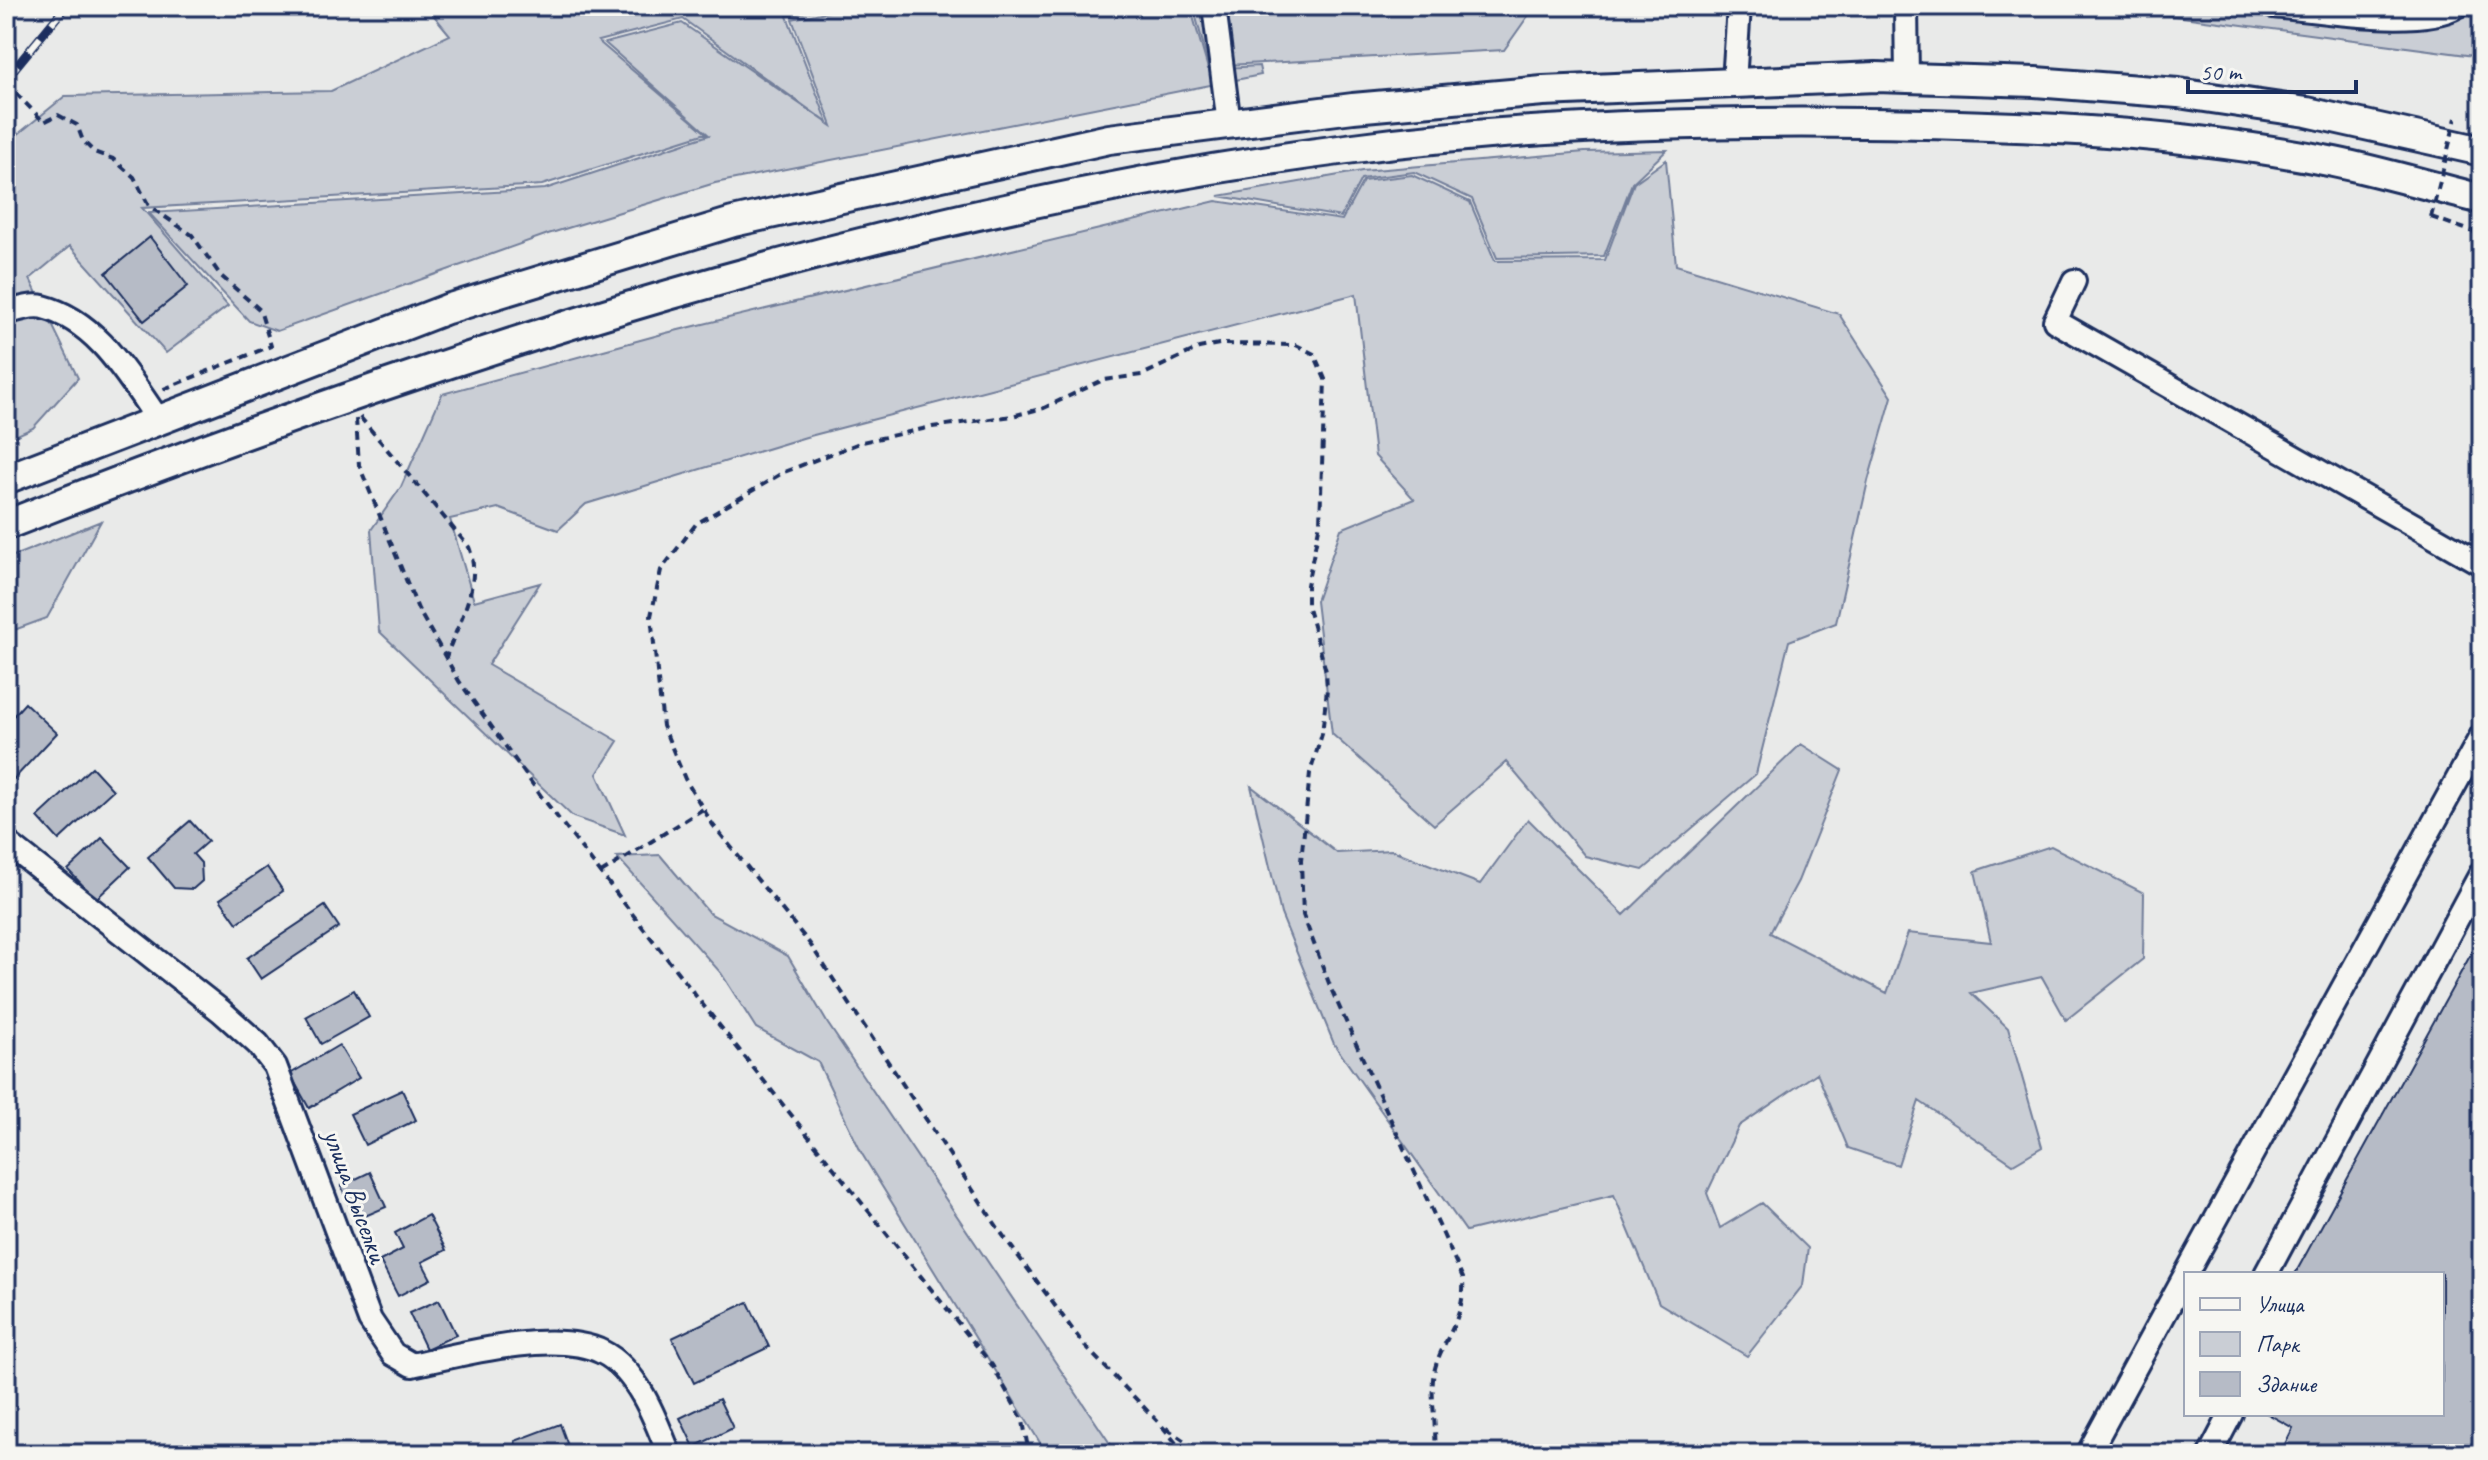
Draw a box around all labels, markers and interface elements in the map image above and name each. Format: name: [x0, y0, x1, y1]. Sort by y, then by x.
scale bar: [2188, 44, 2356, 94]
text: 50 m: [2200, 57, 2243, 87]
street label: улица Выселки: [315, 1122, 397, 1269]
legend: [2184, 1272, 2444, 1416]
text: Улица: [2256, 1289, 2305, 1319]
text: Парк: [2256, 1329, 2301, 1359]
text: Здание: [2256, 1369, 2318, 1399]

